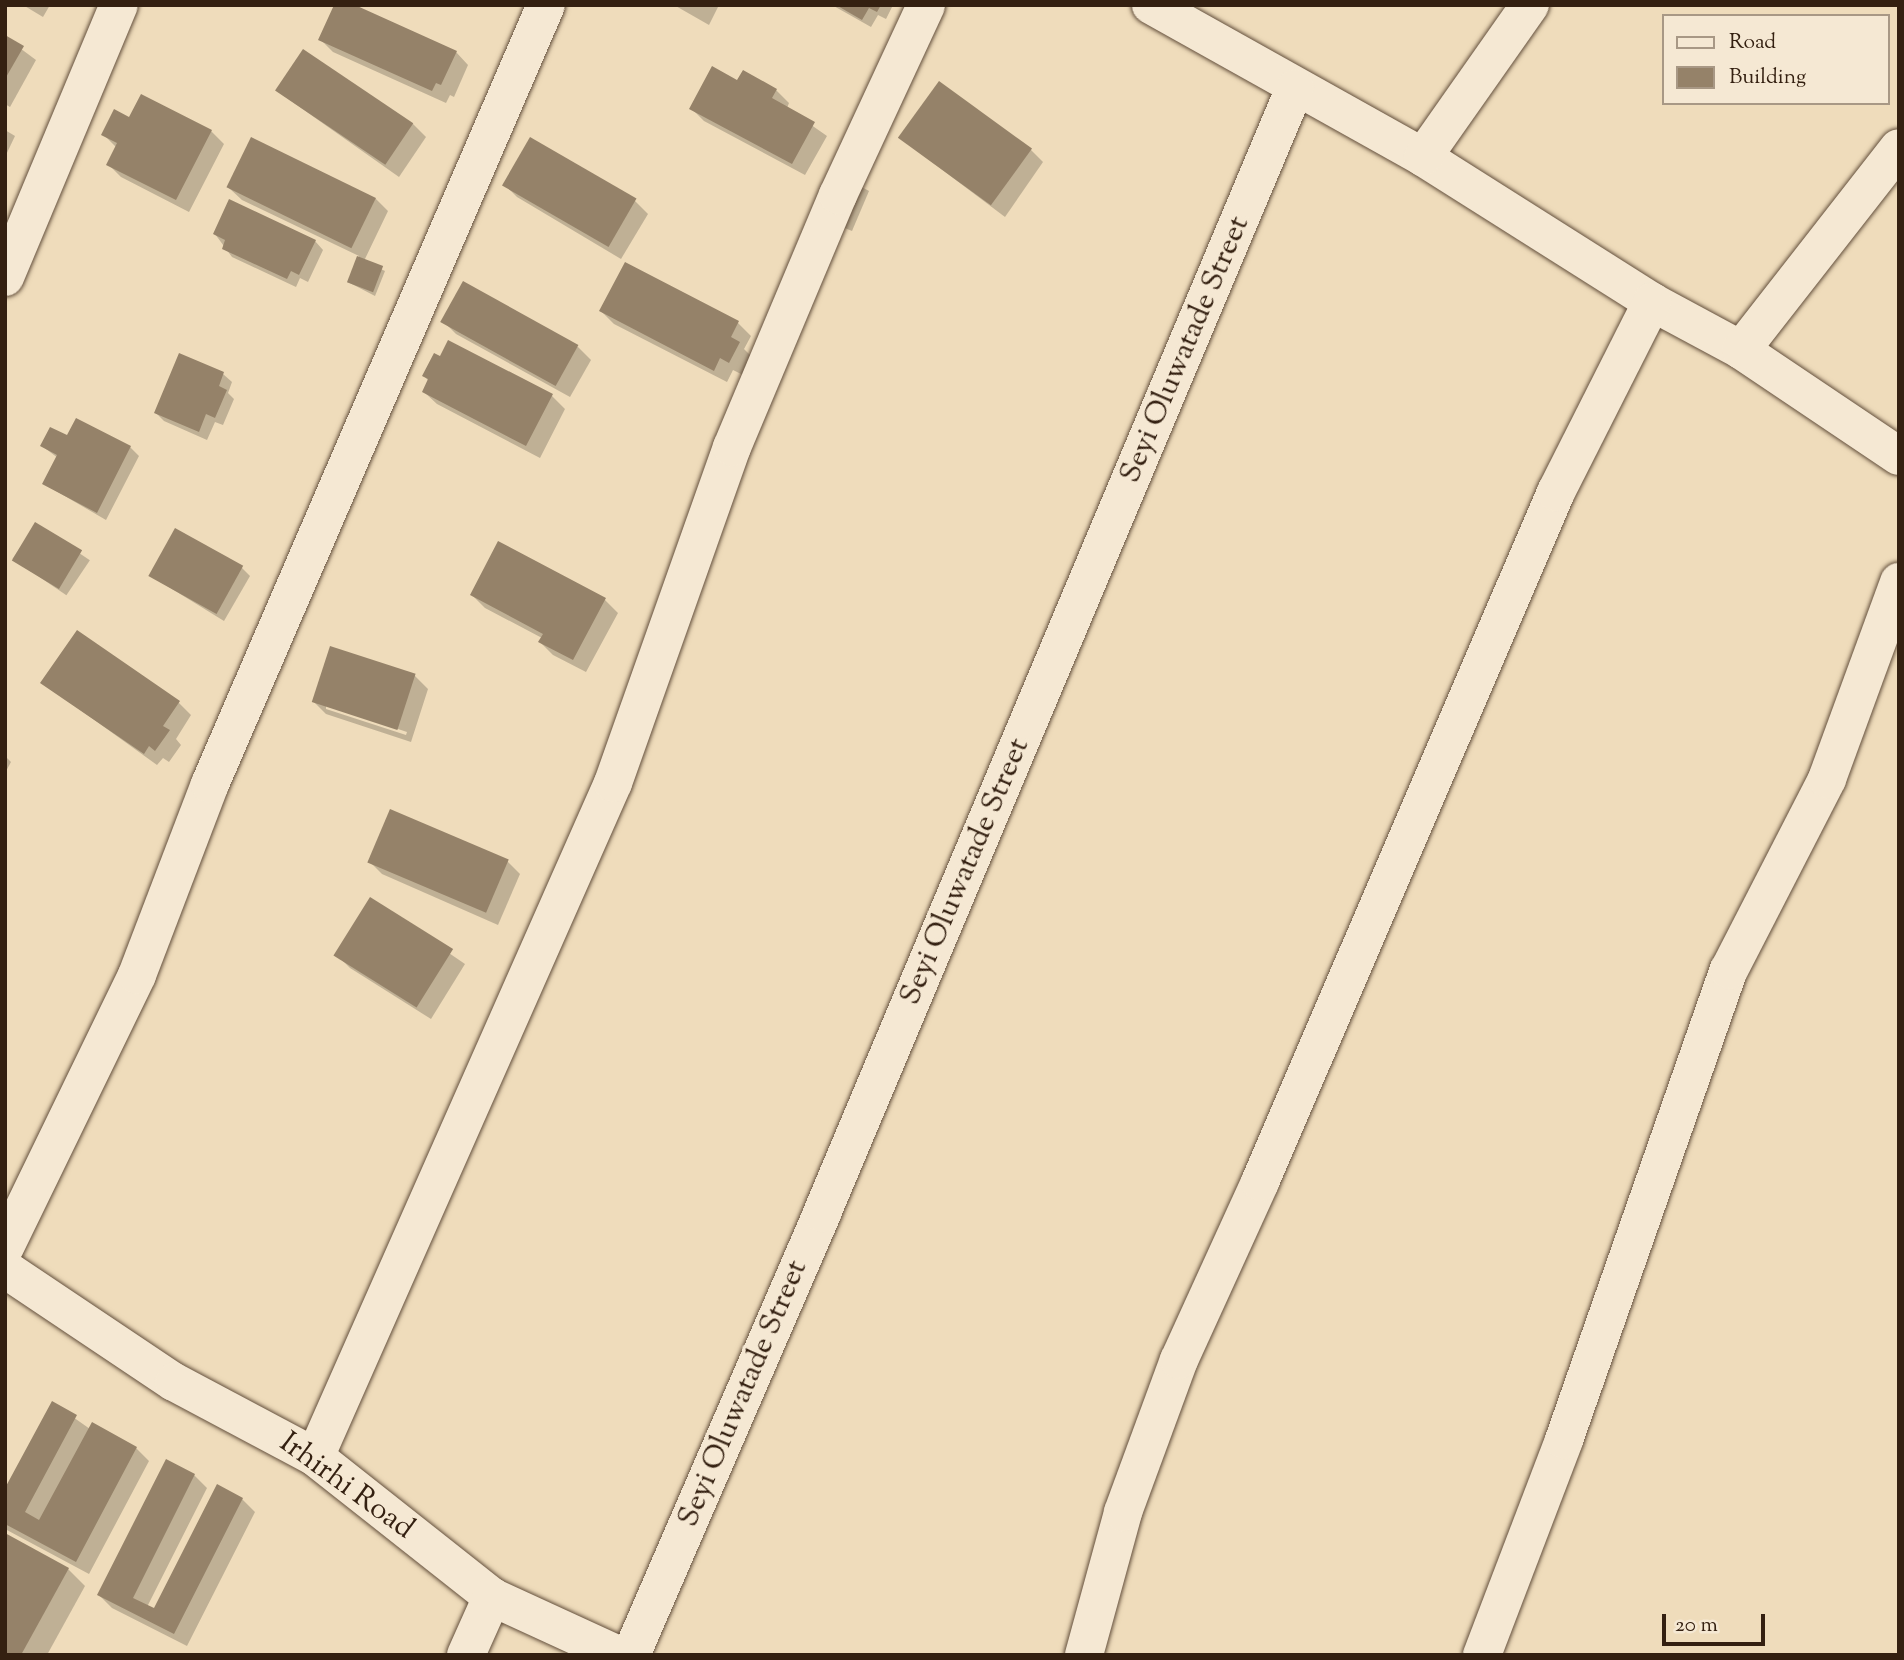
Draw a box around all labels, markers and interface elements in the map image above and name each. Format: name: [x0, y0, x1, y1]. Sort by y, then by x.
legend: [1662, 14, 1890, 105]
text: Road: [1729, 28, 1776, 58]
text: Building: [1729, 63, 1806, 93]
street label: Seyi Oluwatade Street: [1113, 211, 1259, 489]
street label: Seyi Oluwatade Street: [893, 733, 1039, 1011]
street label: Seyi Oluwatade Street: [671, 1255, 817, 1533]
street label: Irhirhi Road: [272, 1426, 420, 1548]
scale bar: [1666, 1600, 1769, 1644]
text: 20 m: [1675, 1611, 1718, 1641]

